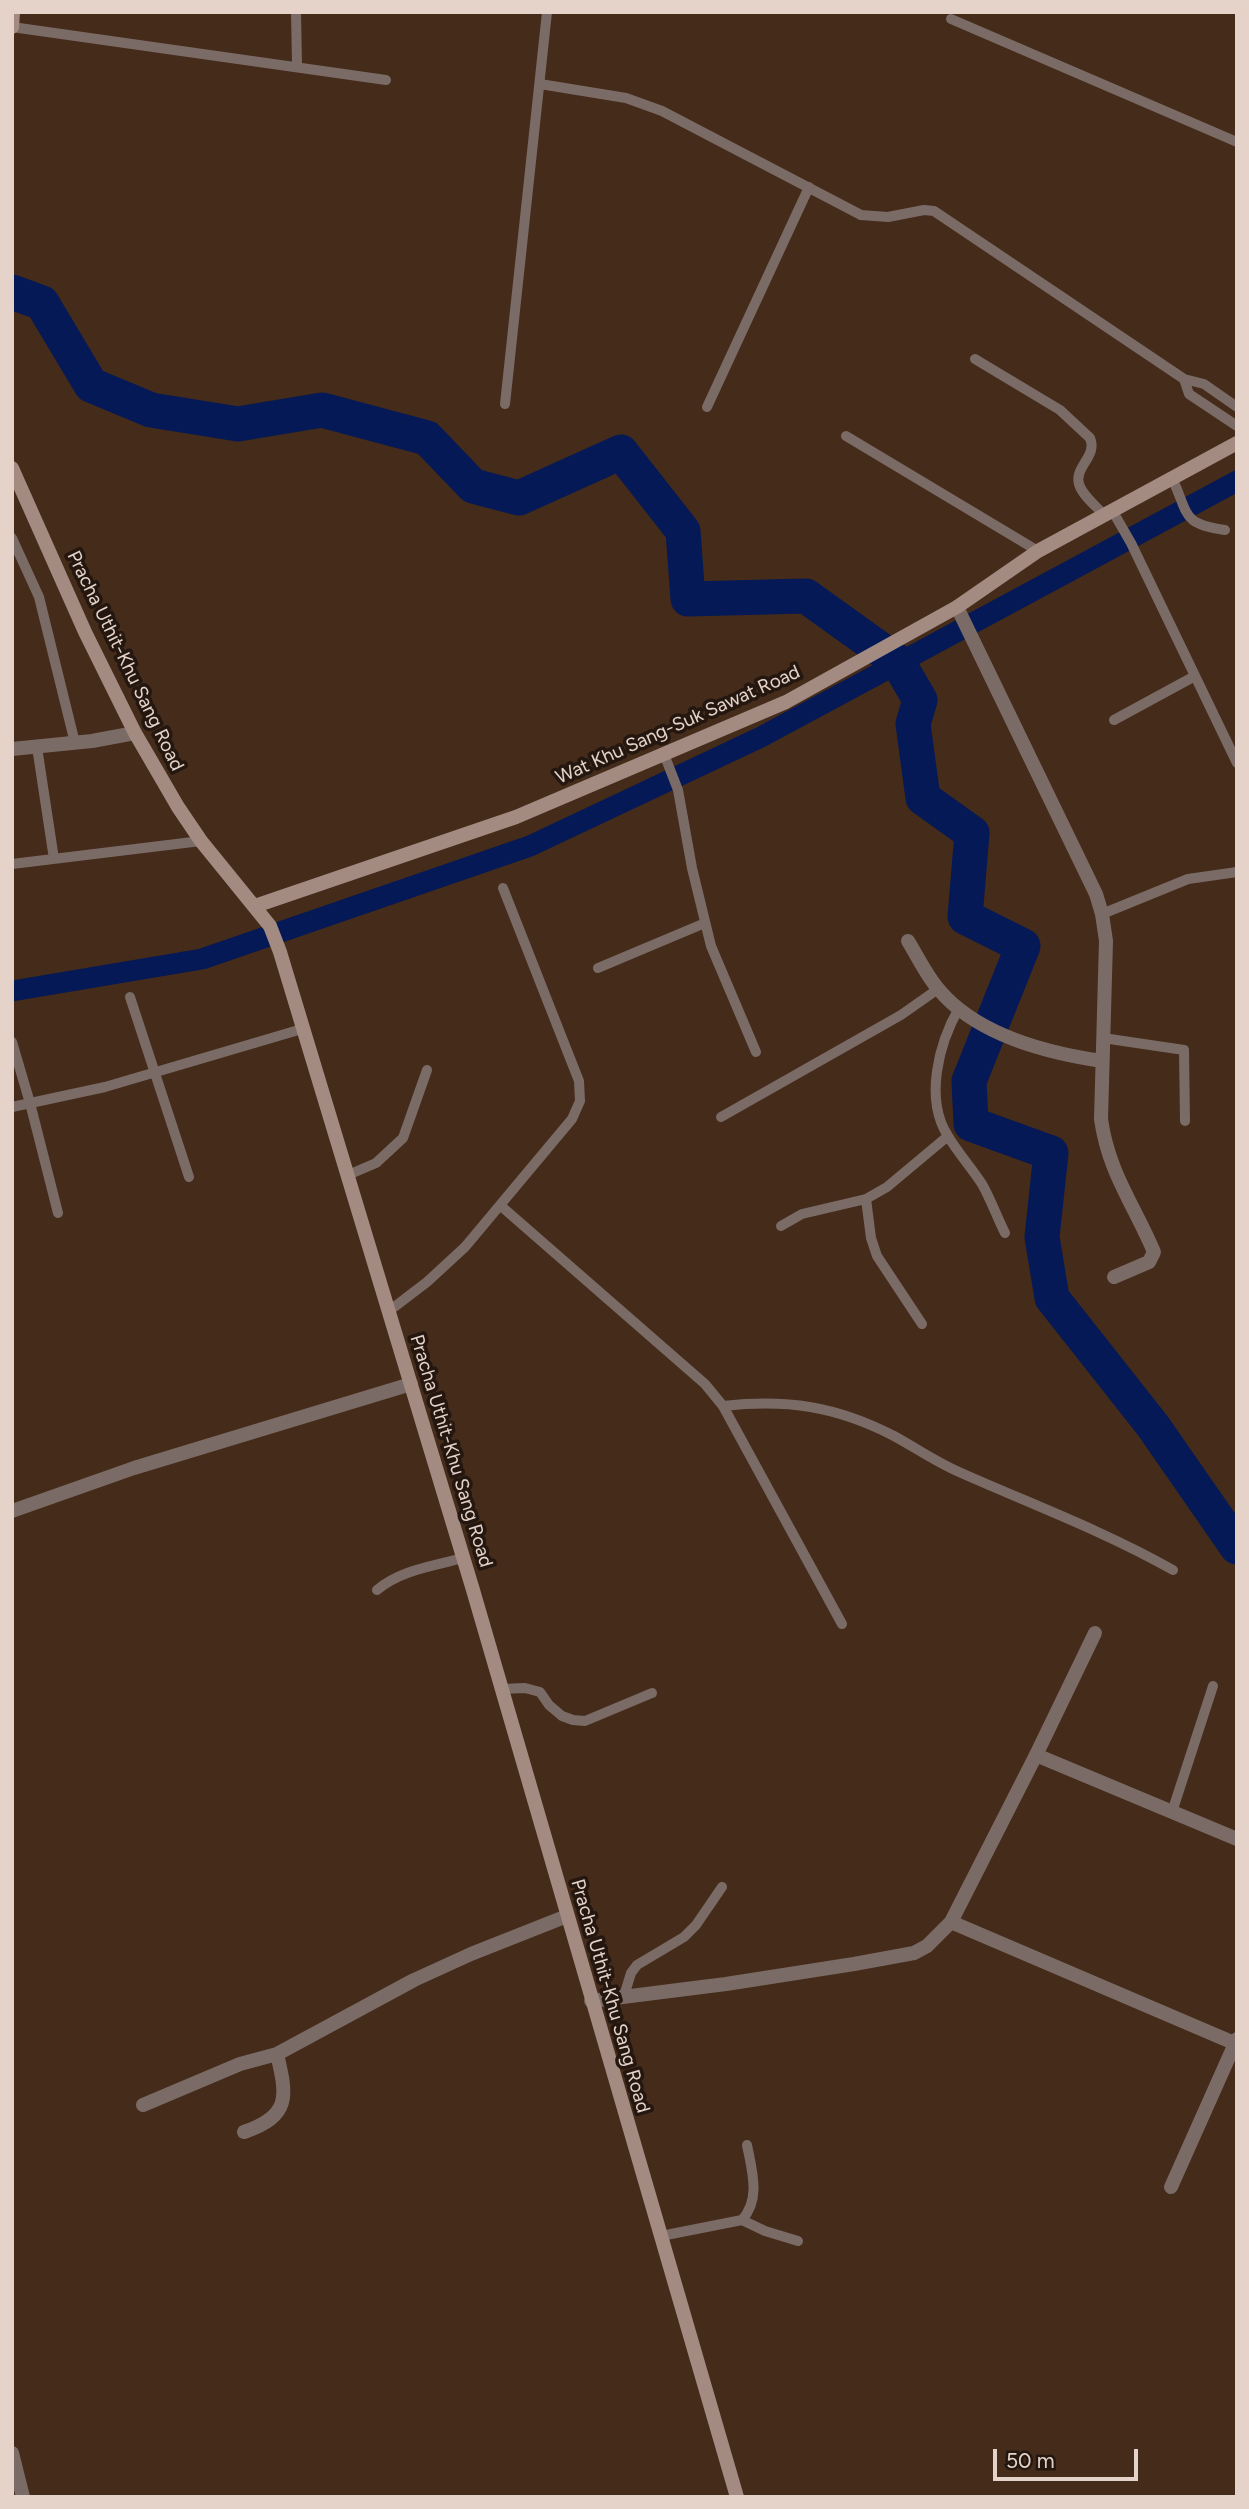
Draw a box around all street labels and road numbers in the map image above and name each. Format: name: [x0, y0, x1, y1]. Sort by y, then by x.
street label: Pracha Uthit-Khu Sang Road: [62, 547, 188, 775]
street label: Wat Khu Sang-Suk Sawat Road: [552, 661, 804, 789]
street label: Pracha Uthit-Khu Sang Road: [405, 1332, 497, 1570]
street label: Pracha Uthit-Khu Sang Road: [566, 1877, 654, 2115]

